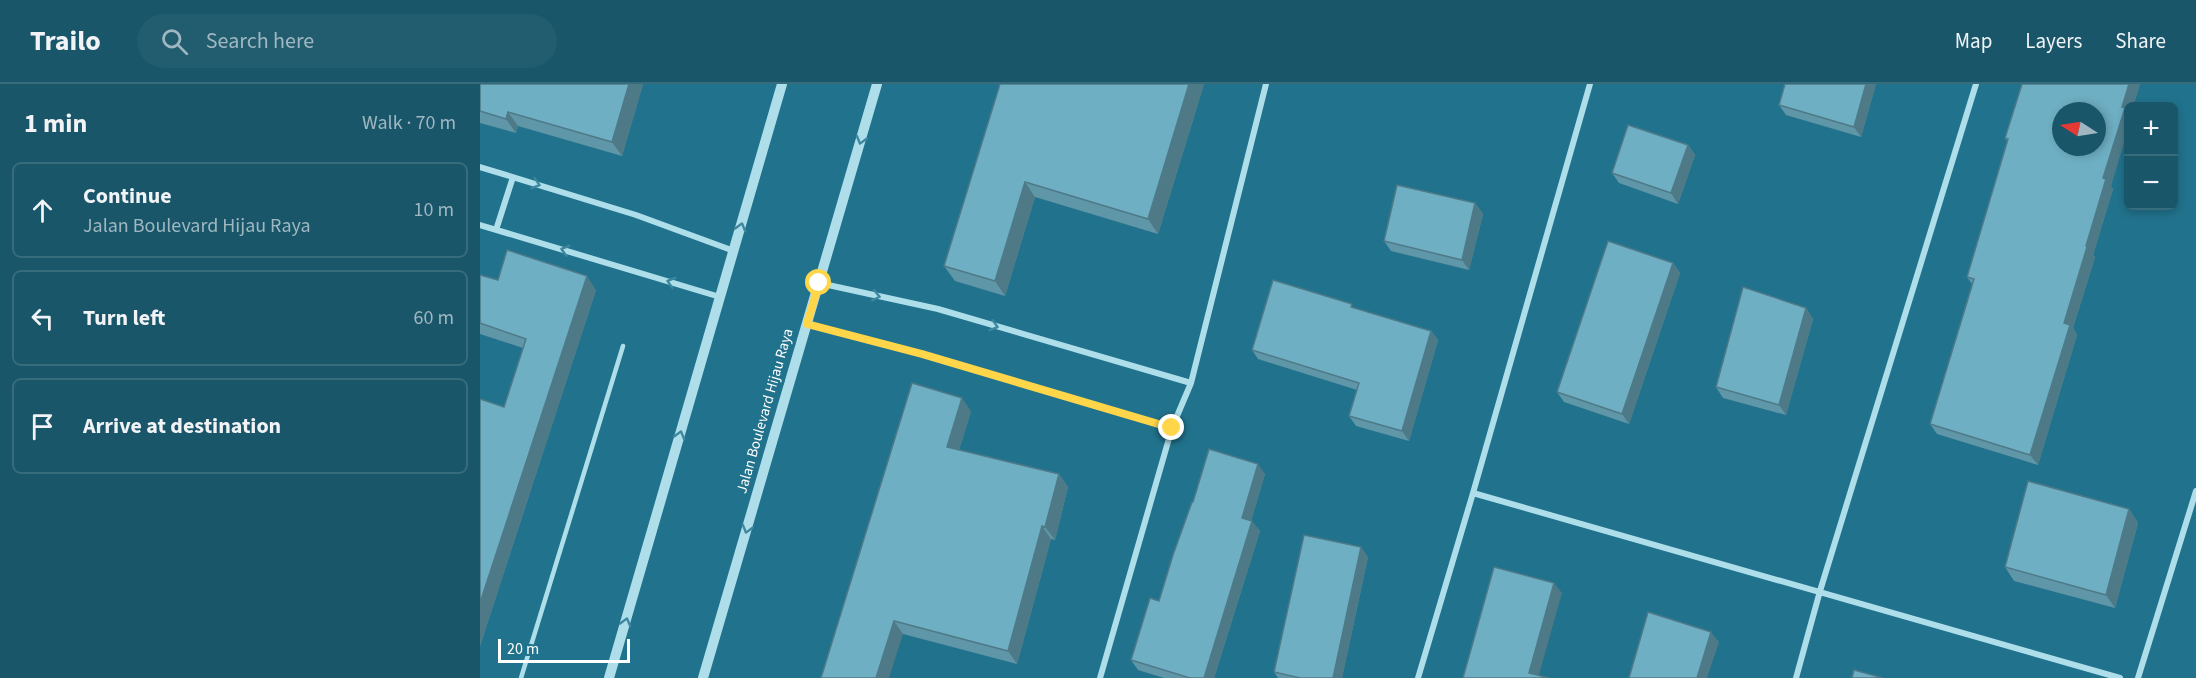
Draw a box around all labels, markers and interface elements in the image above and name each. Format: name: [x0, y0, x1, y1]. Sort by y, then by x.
search box: [137, 14, 557, 68]
text: Trailo: [30, 21, 101, 61]
icon: search: [158, 25, 191, 58]
text: Search here: [206, 25, 314, 57]
text: Map: [1955, 26, 1992, 56]
text: Layers: [2025, 26, 2082, 56]
text: Share: [2115, 26, 2166, 56]
north arrow: [2052, 102, 2106, 156]
map controls: [2124, 102, 2178, 210]
button: +: [2124, 102, 2178, 156]
text: 1 min: [24, 105, 87, 142]
text: Walk · 70 m: [362, 109, 456, 137]
one-way arrow: [856, 134, 868, 145]
button: −: [2124, 156, 2178, 210]
one-way arrow: [530, 177, 541, 189]
text: Continue: [83, 180, 172, 212]
icon: ahead: [26, 194, 59, 227]
text: 10 m: [414, 196, 454, 224]
text: Jalan Boulevard Hijau Raya: [83, 212, 311, 240]
one-way arrow: [734, 222, 746, 233]
one-way arrow: [560, 245, 571, 257]
route start: [805, 269, 831, 295]
one-way arrow: [666, 277, 677, 289]
one-way arrow: [871, 288, 881, 301]
icon: left: [26, 302, 59, 335]
text: Turn left: [83, 302, 165, 334]
text: 60 m: [414, 304, 454, 332]
one-way arrow: [988, 319, 999, 331]
street label: Jalan Boulevard Hijau Raya: [731, 326, 799, 496]
icon: arrive: [26, 410, 59, 443]
text: Arrive at destination: [83, 410, 281, 442]
route end: [1158, 414, 1184, 440]
one-way arrow: [673, 430, 685, 441]
one-way arrow: [742, 523, 754, 534]
one-way arrow: [619, 617, 631, 628]
scale bar: [498, 636, 630, 664]
text: 20 m: [507, 638, 539, 660]

